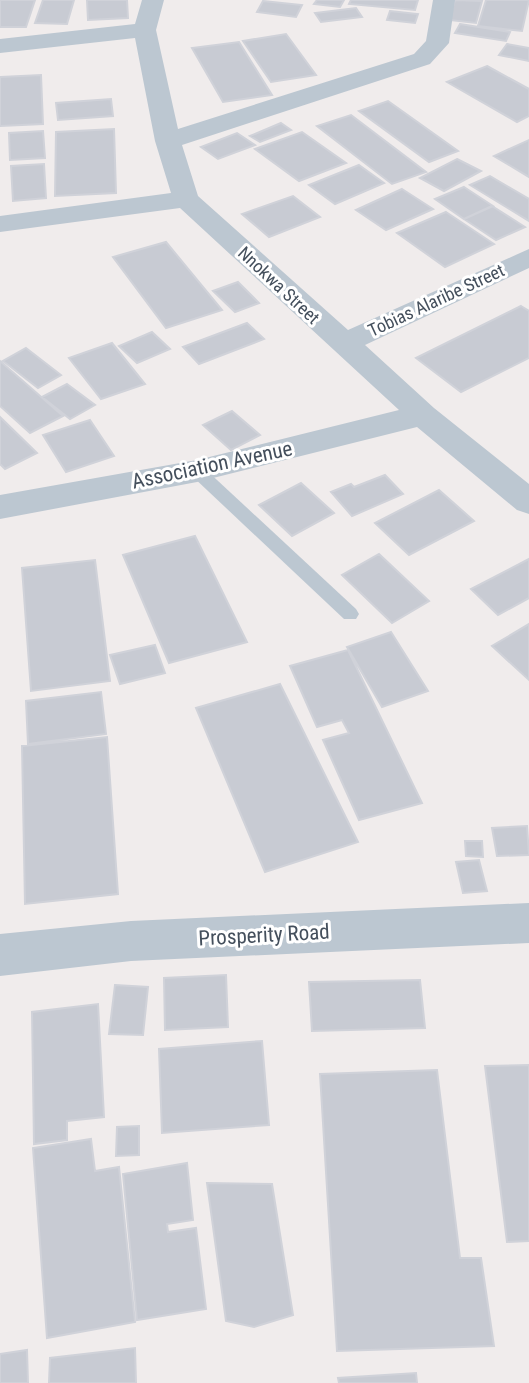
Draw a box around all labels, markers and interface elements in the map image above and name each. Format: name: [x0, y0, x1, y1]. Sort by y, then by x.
street label: Nnokwa Street: [234, 242, 324, 328]
street label: Tobias Alaribe Street: [365, 259, 507, 341]
street label: Association Avenue: [130, 436, 295, 494]
street label: Prosperity Road: [198, 920, 330, 950]

